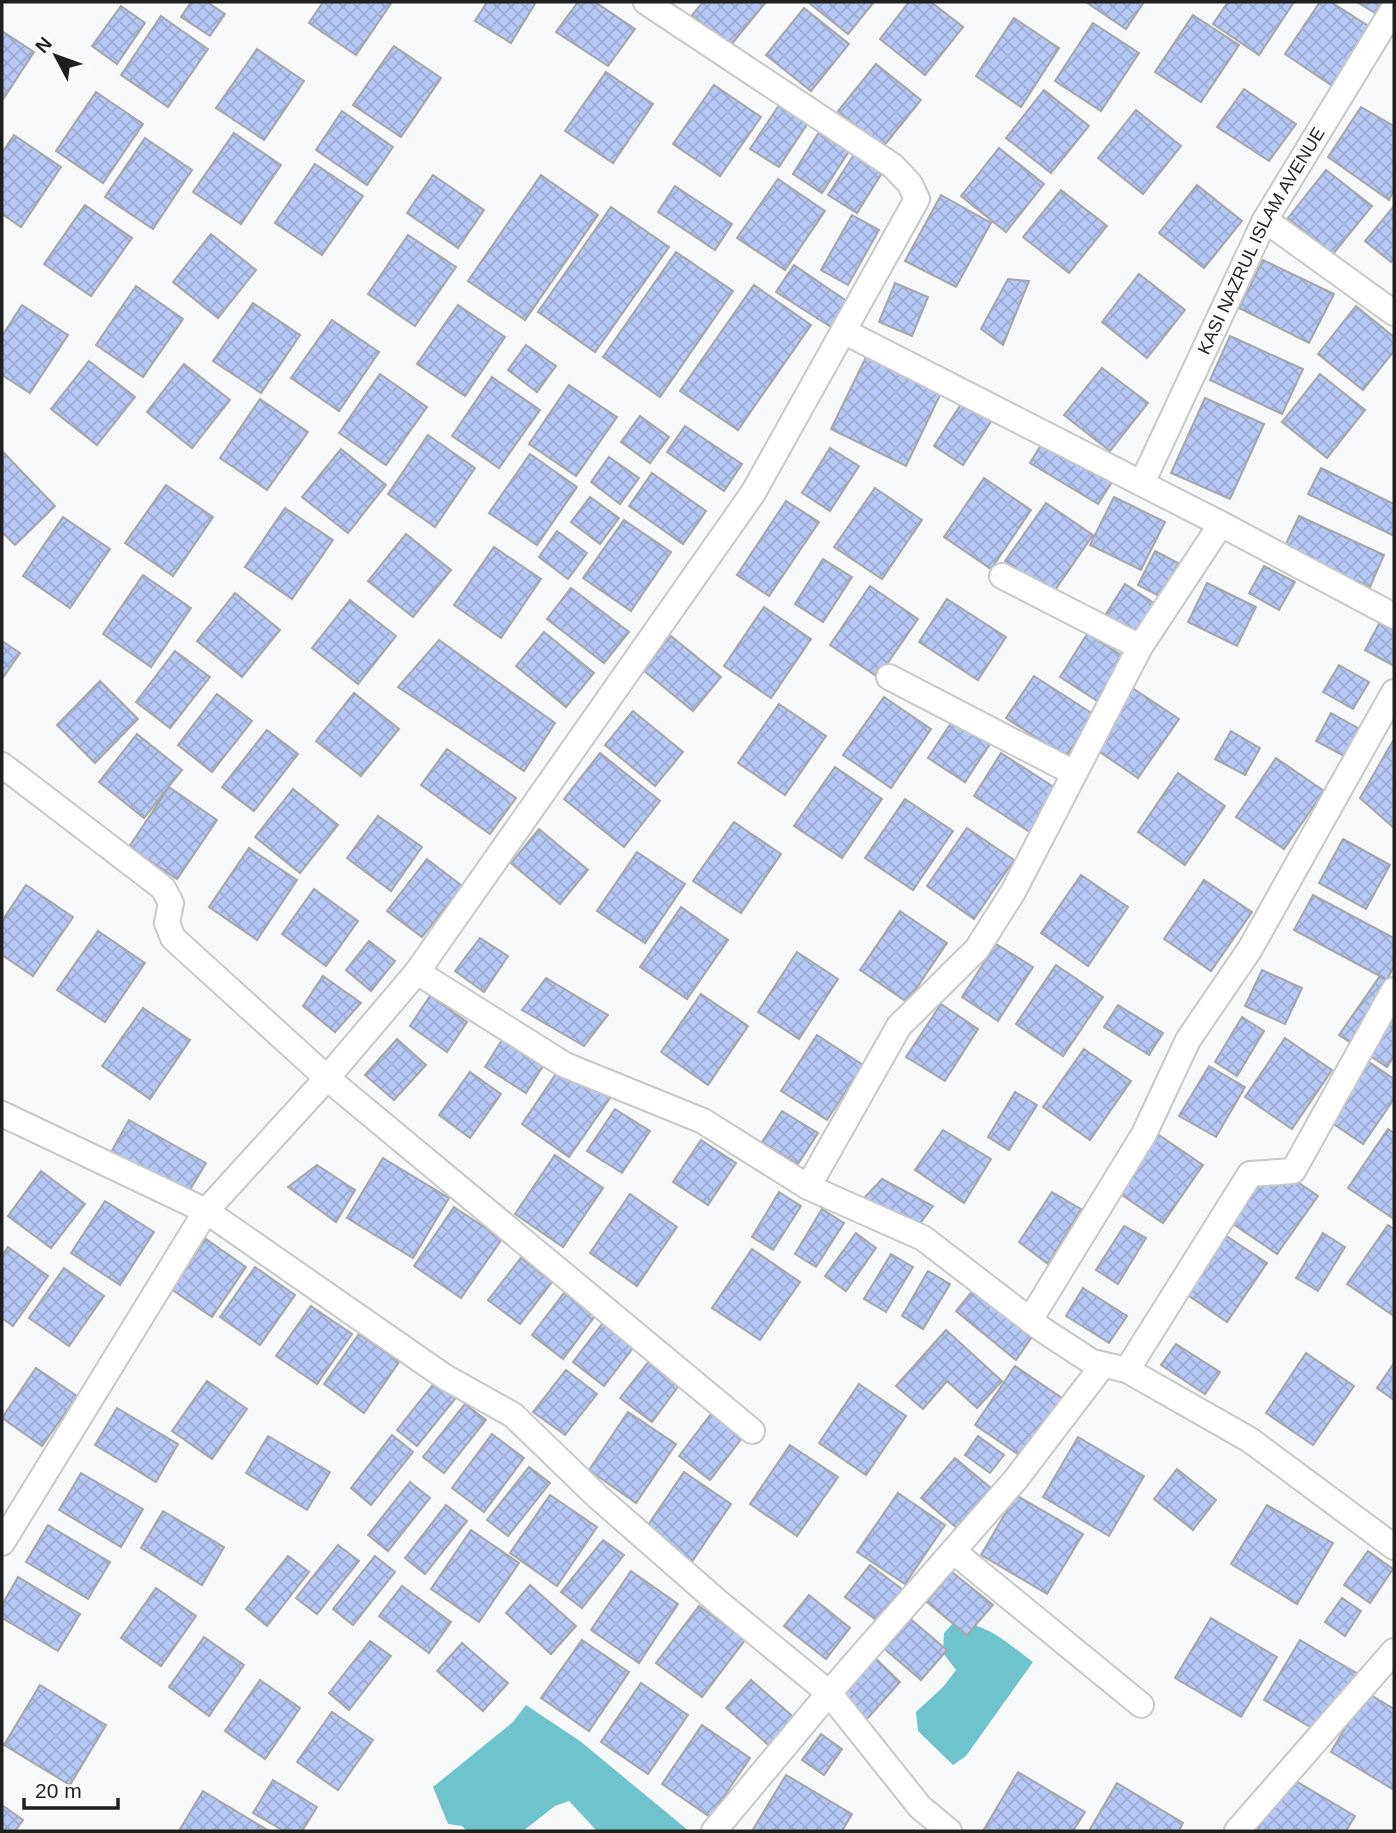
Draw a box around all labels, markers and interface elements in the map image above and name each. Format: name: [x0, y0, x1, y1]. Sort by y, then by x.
north arrow: [21, 21, 91, 91]
text: N: [31, 33, 56, 57]
street label: KASI NAZRUL ISLAM AVENUE: [1194, 124, 1329, 357]
scale bar: [24, 1766, 119, 1810]
text: 20 m: [35, 1779, 82, 1802]

